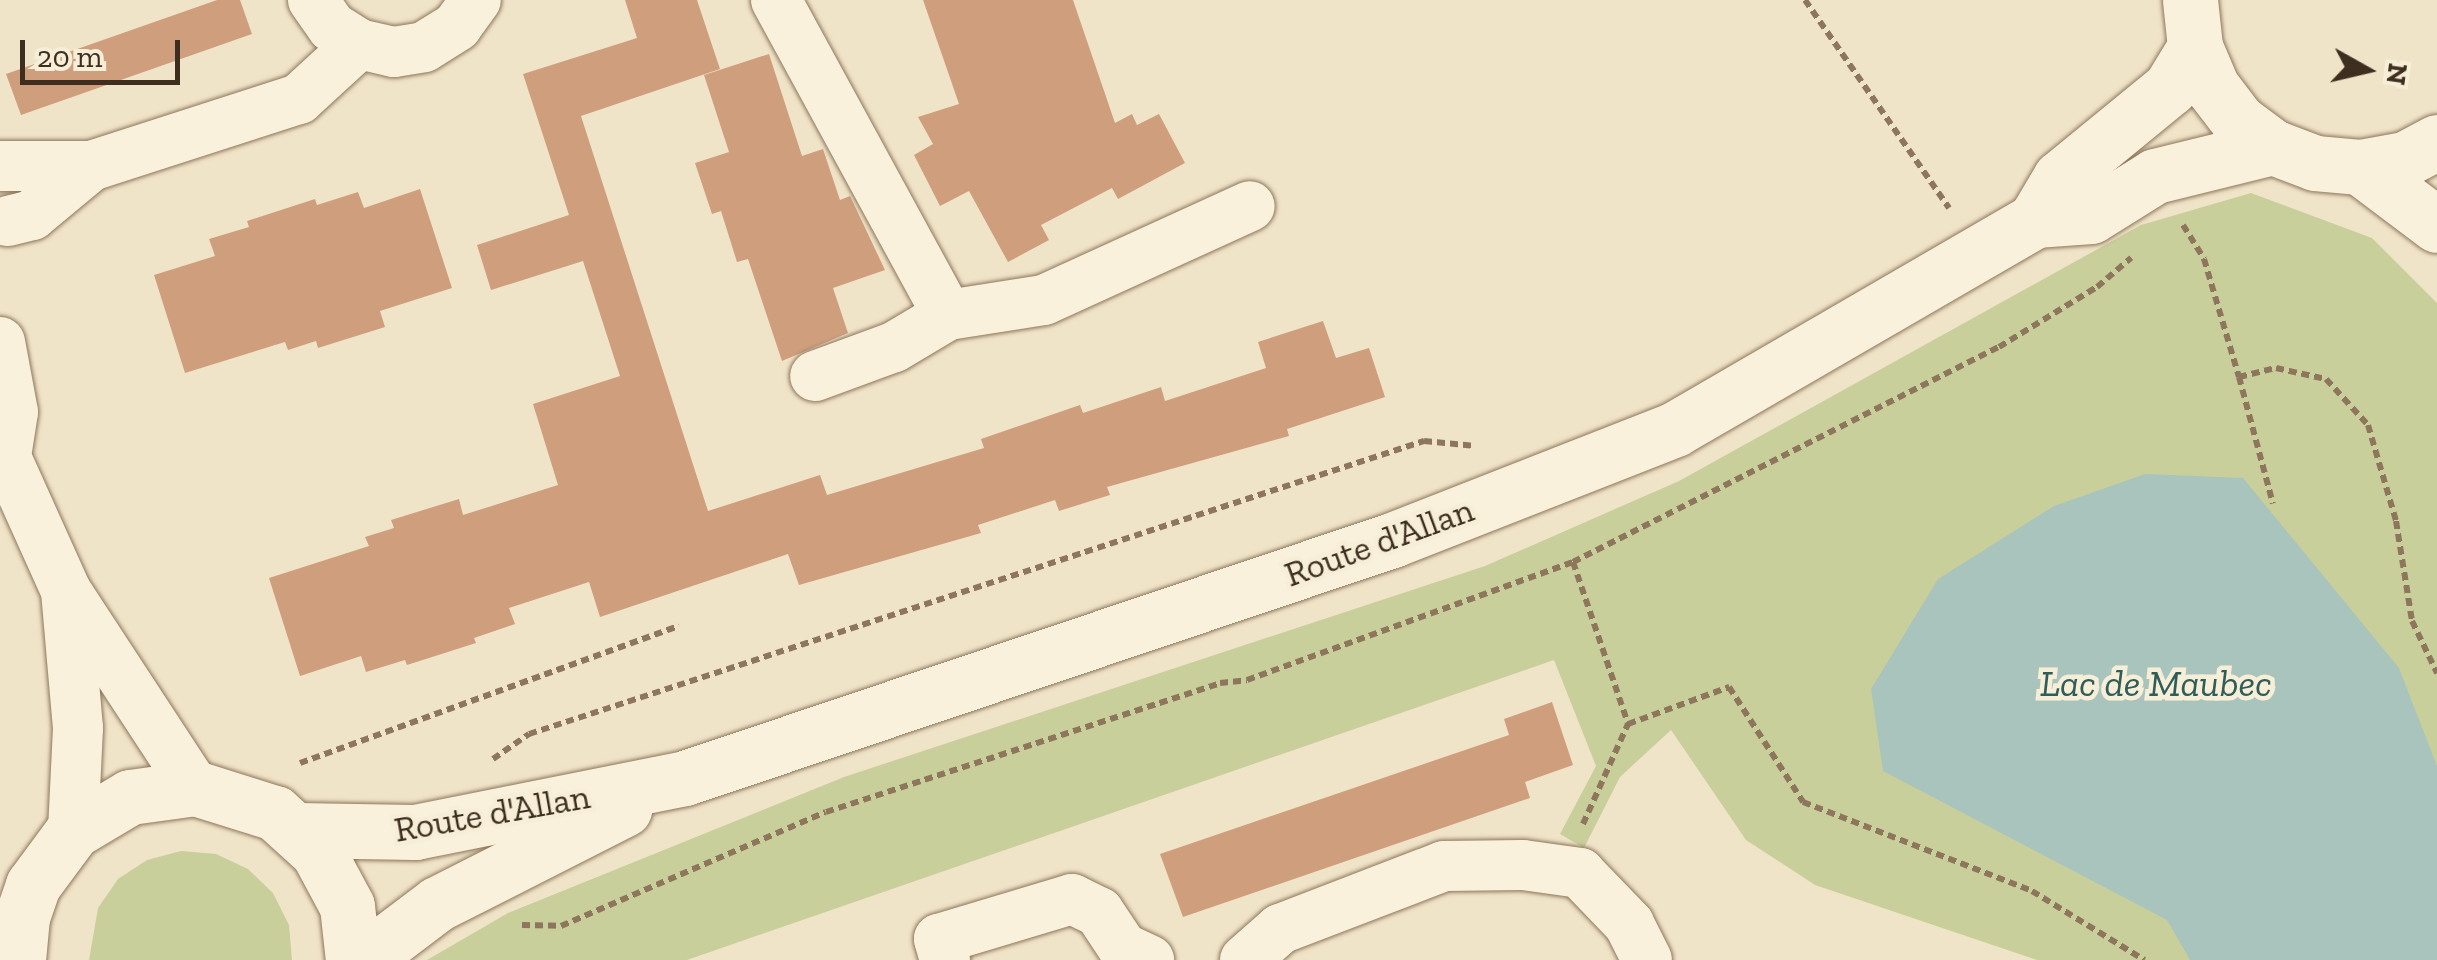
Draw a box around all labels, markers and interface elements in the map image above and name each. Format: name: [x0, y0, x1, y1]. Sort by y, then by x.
scale bar: [25, 20, 185, 82]
north arrow: [2317, 20, 2417, 120]
text: 20 m: [37, 39, 102, 75]
text: N: [2379, 61, 2415, 87]
street label: Route d'Allan: [1279, 488, 1479, 596]
water label: Lac de Maubec: [2040, 661, 2272, 707]
street label: Route d'Allan: [391, 775, 593, 851]

